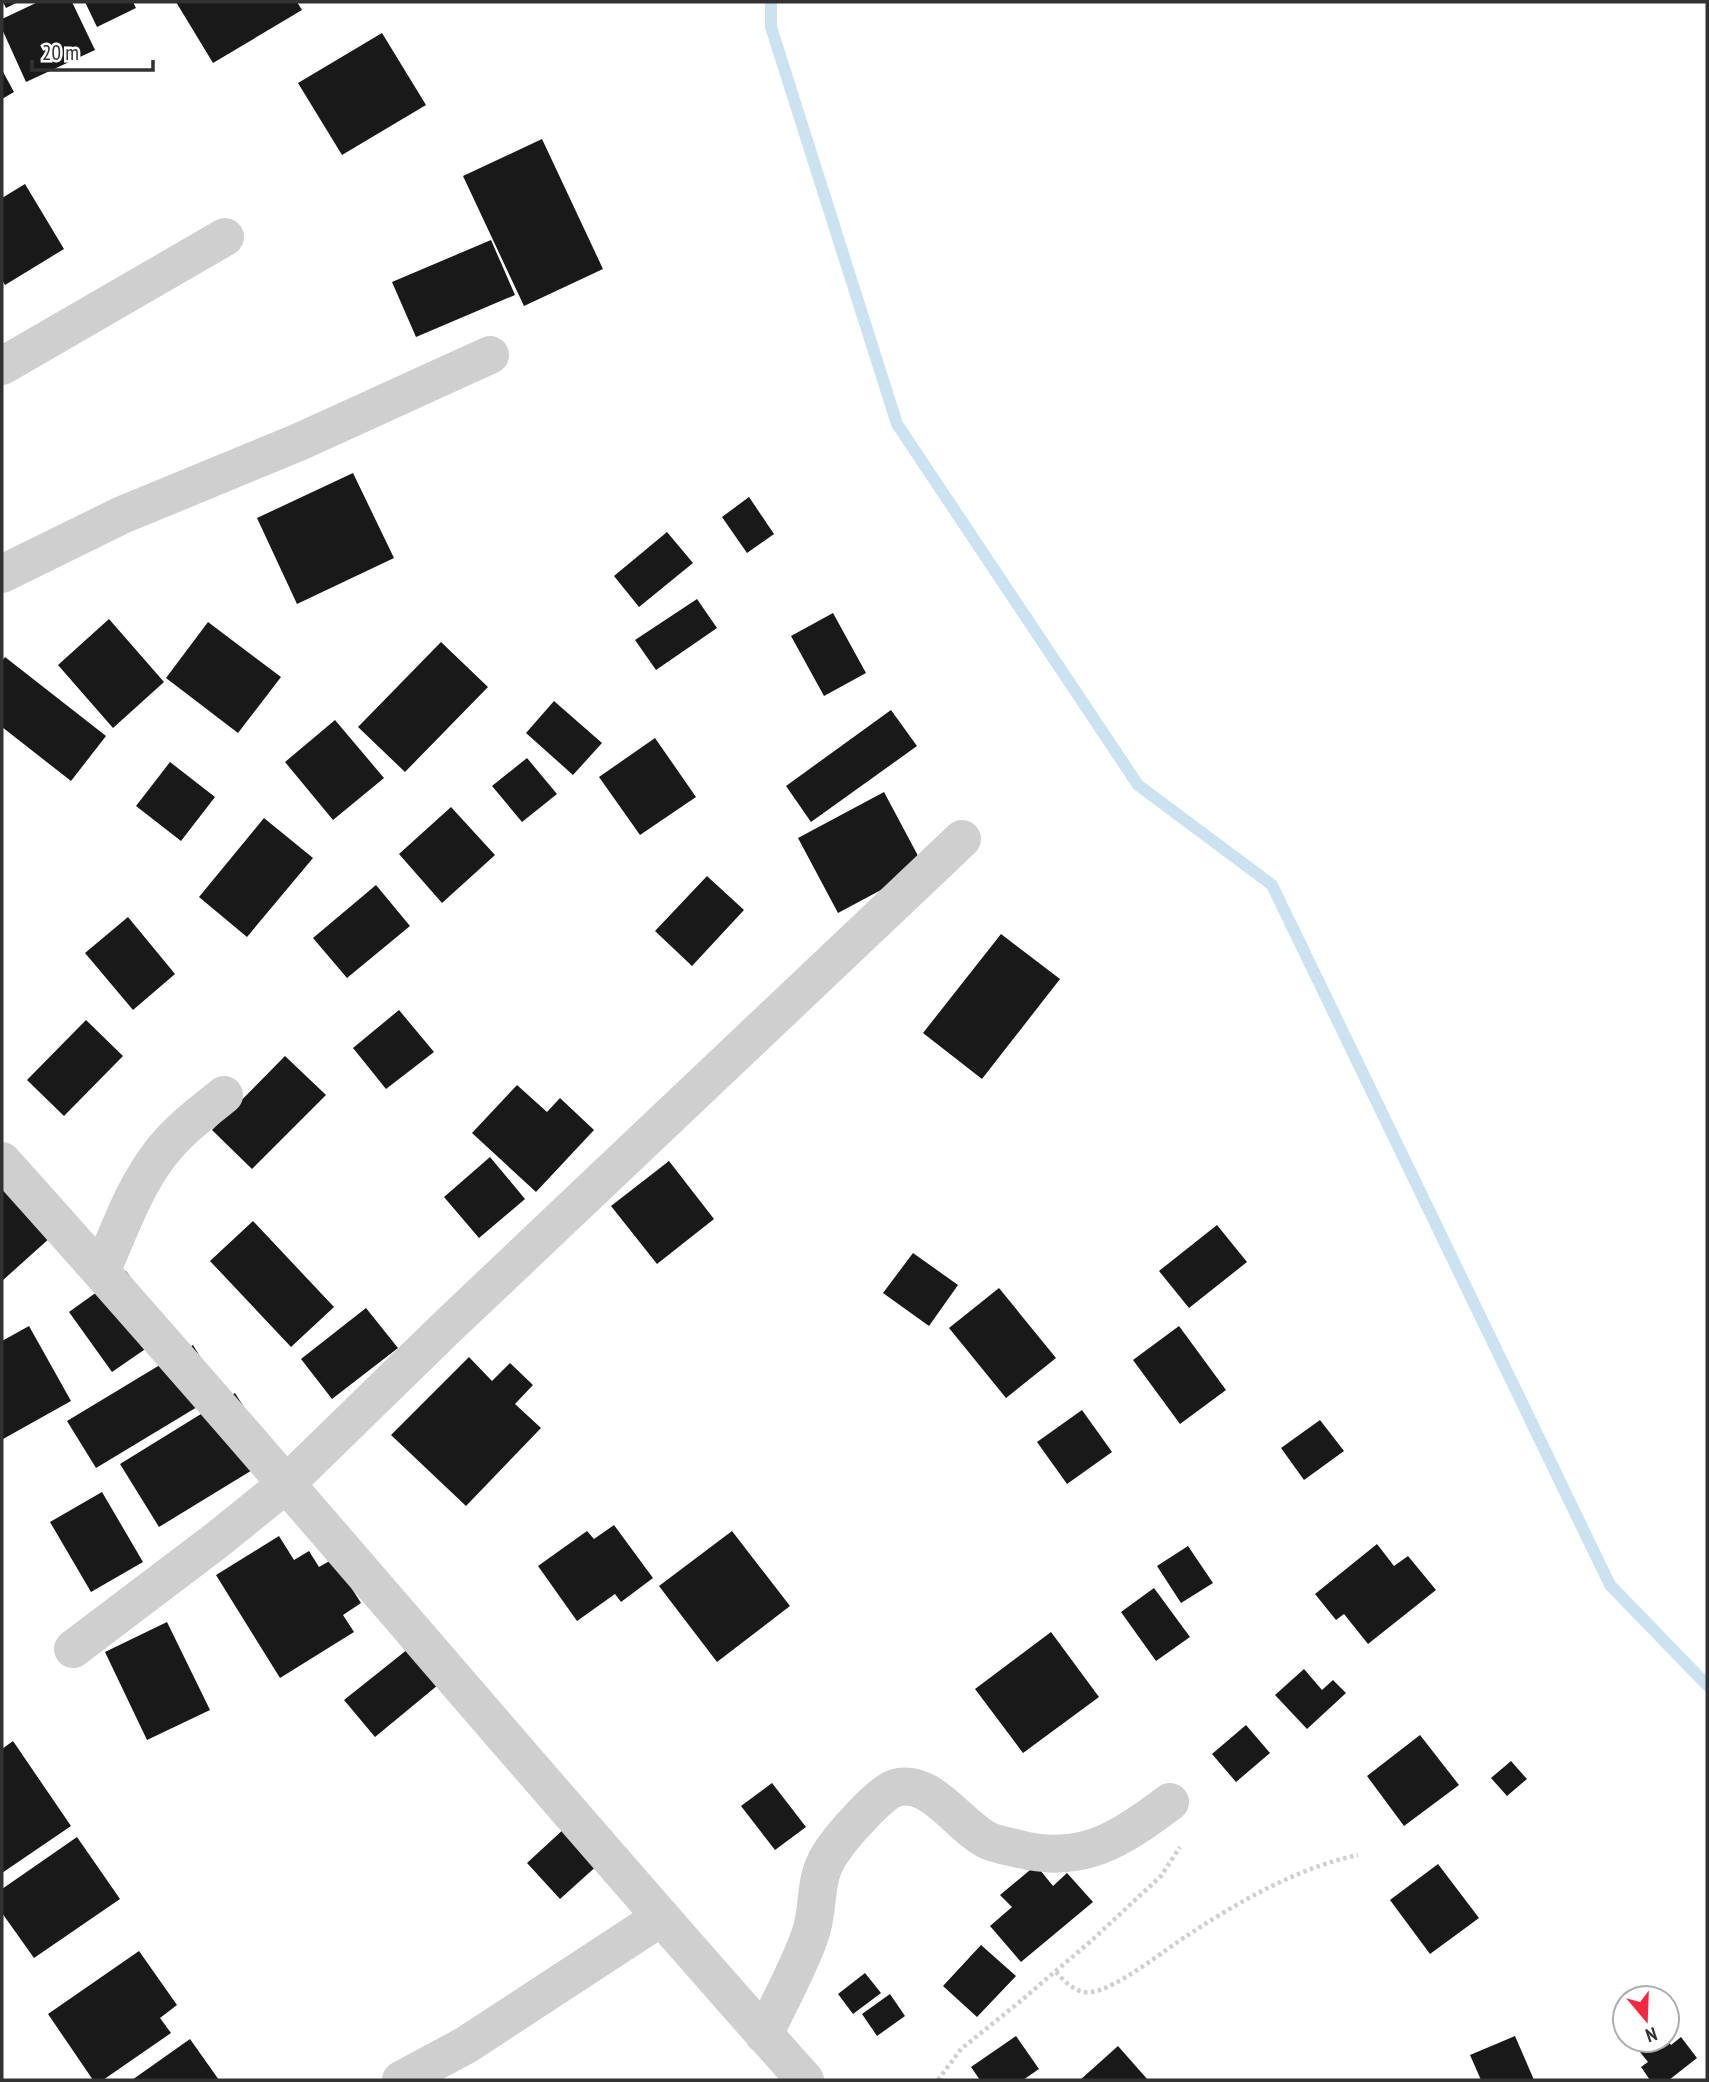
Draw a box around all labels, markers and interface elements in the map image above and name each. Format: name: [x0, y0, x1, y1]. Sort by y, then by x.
scale bar: [32, 28, 152, 72]
text: 20 m: [42, 39, 79, 66]
north arrow: [1611, 1984, 1681, 2054]
text: N: [1643, 2022, 1660, 2048]

